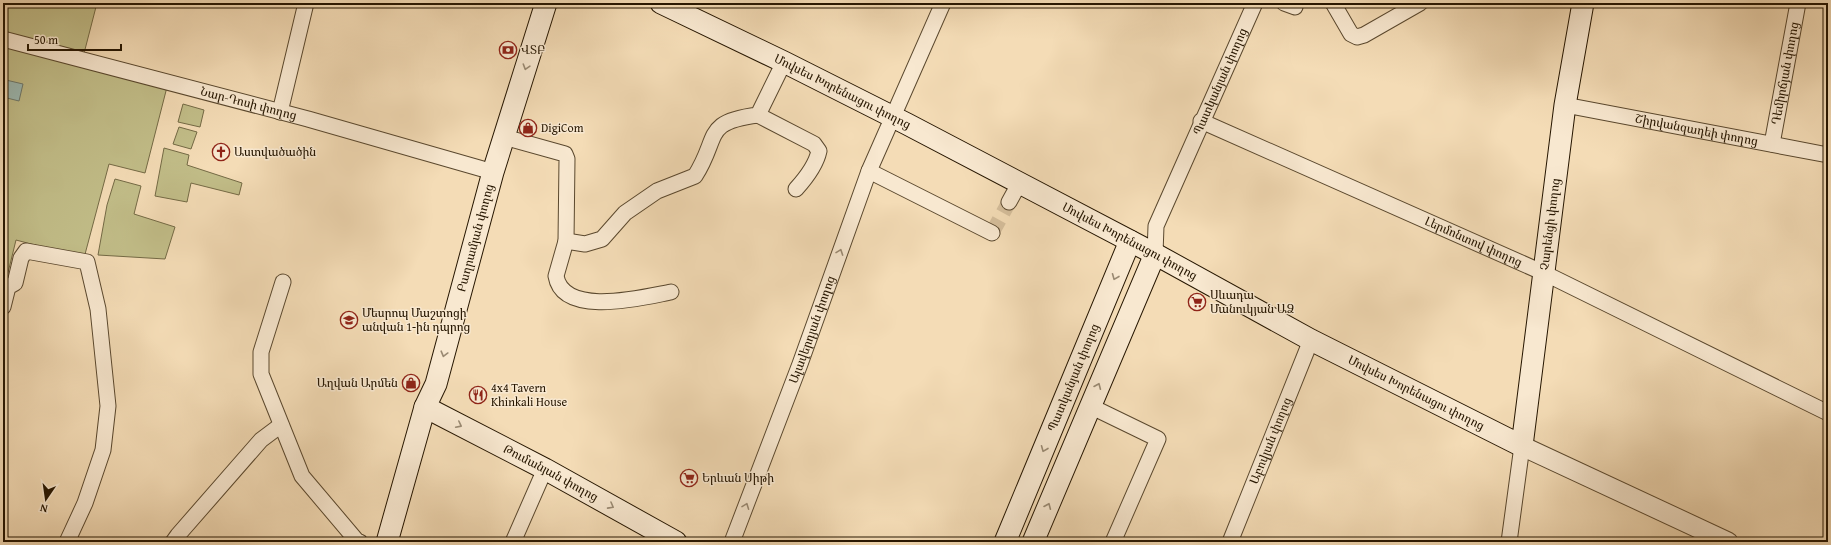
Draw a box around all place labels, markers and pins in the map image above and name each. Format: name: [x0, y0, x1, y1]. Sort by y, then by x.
bank icon: ՎՏԲ: [498, 40, 518, 60]
place label: ՎՏԲ: [521, 41, 545, 58]
shop icon: DigiCom: [518, 118, 538, 138]
place label: DigiCom: [541, 119, 584, 136]
church icon: Աստվածածին: [211, 142, 231, 162]
place label: Աստվածածին: [234, 143, 316, 160]
place label: Սևադա Մանուկյան ԱՁ: [1210, 286, 1294, 317]
supermarket icon: Սևադա Մանուկյան ԱՁ: [1187, 292, 1207, 312]
place label: Մեսրոպ Մաշտոցի անվան 1-ին դպրոց: [362, 304, 470, 335]
school or university icon: Մեսրոպ Մաշտոցի անվան 1-ին դպրոց: [339, 310, 359, 330]
shop icon: Աղվան Արմեն: [401, 373, 421, 393]
place label: Աղվան Արմեն: [317, 374, 398, 391]
place label: 4x4 Tavern Khinkali House: [491, 379, 567, 410]
restaurant icon: 4x4 Tavern Khinkali House: [468, 385, 488, 405]
supermarket icon: Երևան Սիթի: [679, 468, 699, 488]
place label: Երևան Սիթի: [702, 469, 774, 486]

